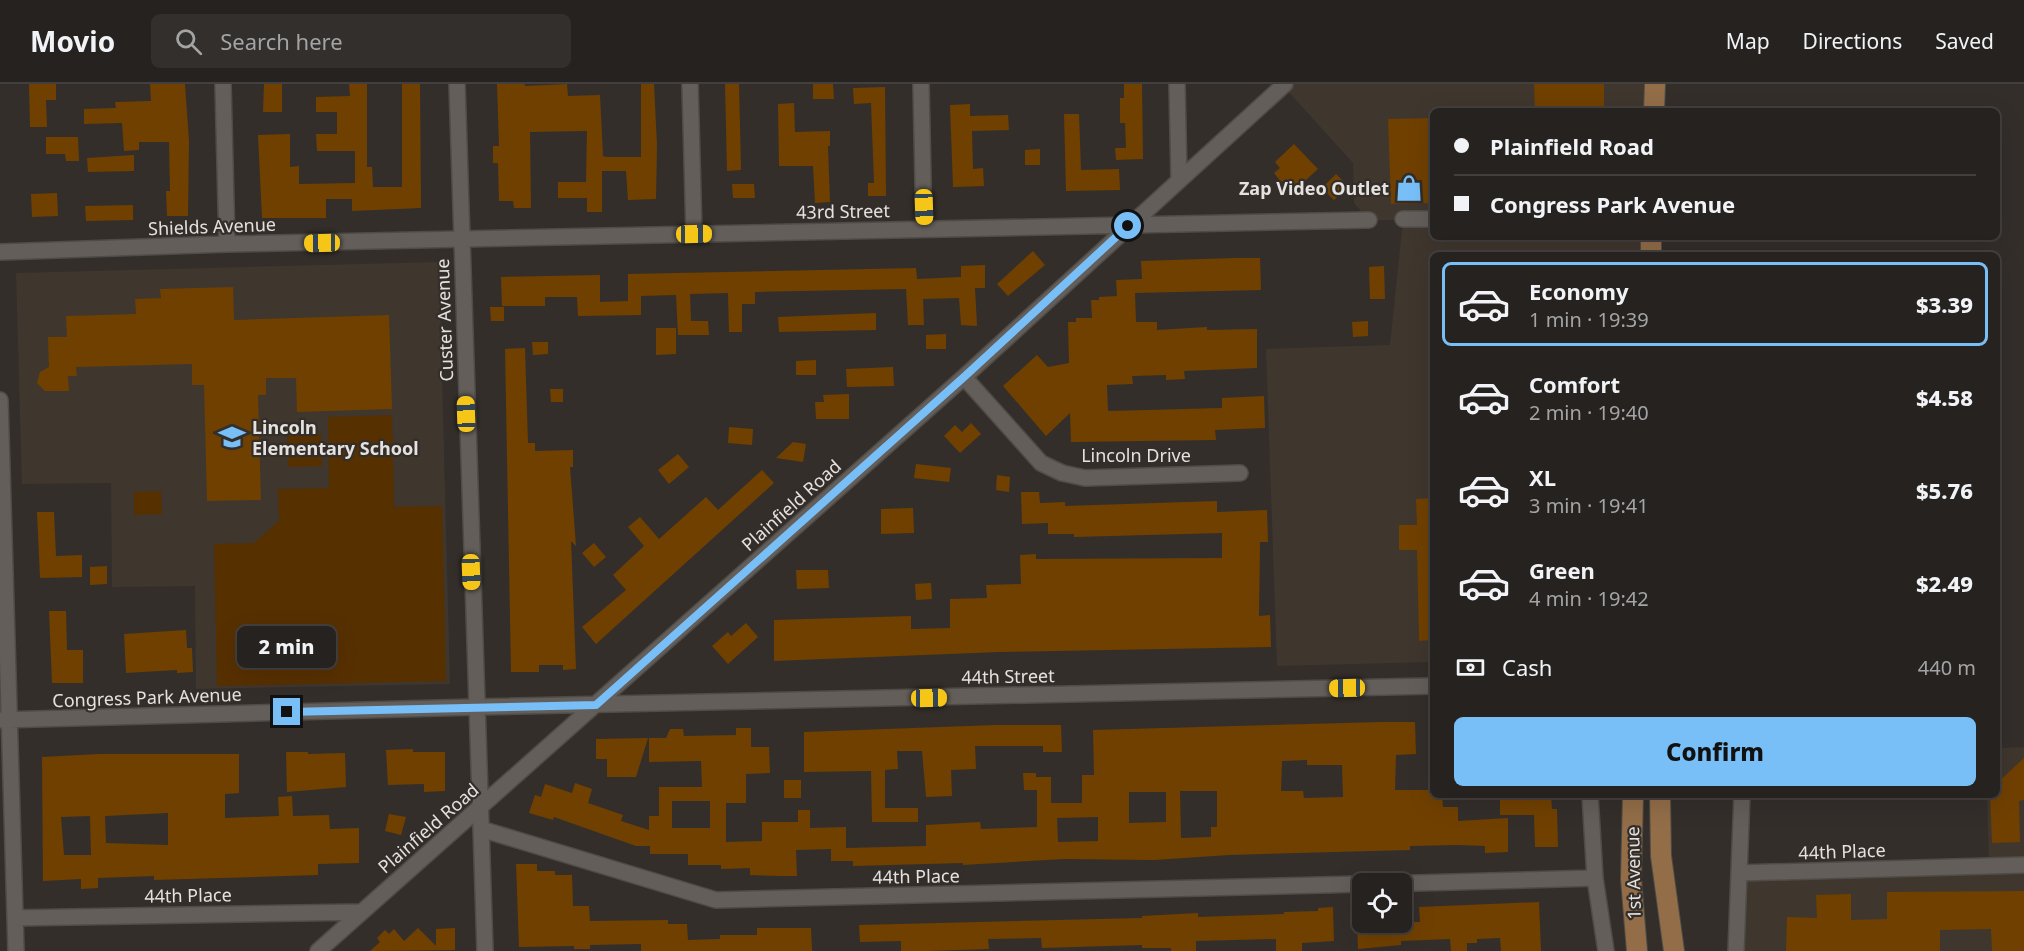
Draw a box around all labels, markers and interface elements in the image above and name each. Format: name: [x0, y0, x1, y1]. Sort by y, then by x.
search box: [151, 14, 571, 68]
text: Movio: [30, 22, 115, 60]
icon: search: [172, 25, 205, 58]
text: Search here: [220, 26, 343, 56]
text: Map: [1726, 27, 1770, 55]
text: Directions: [1803, 27, 1902, 55]
text: Saved: [1935, 27, 1994, 55]
text: Plainfield Road: [1490, 131, 1654, 161]
shop icon: Zap Video Outlet: [1394, 173, 1424, 203]
place label: Zap Video Outlet: [1239, 176, 1389, 200]
car: [914, 189, 934, 225]
text: Congress Park Avenue: [1490, 189, 1735, 219]
street label: 43rd Street: [796, 198, 891, 224]
street label: Shields Avenue: [148, 212, 276, 240]
route start: [1114, 212, 1141, 239]
car: [676, 225, 712, 243]
car: [304, 234, 340, 252]
street label: Custer Avenue: [430, 258, 458, 382]
text: Economy: [1529, 276, 1628, 306]
icon: car: [1457, 277, 1511, 331]
text: $3.39: [1916, 289, 1973, 319]
text: 1 min · 19:39: [1529, 306, 1649, 333]
text: Comfort: [1529, 369, 1620, 399]
icon: car: [1457, 370, 1511, 424]
text: $4.58: [1916, 382, 1973, 412]
car: [456, 396, 476, 432]
text: 2 min · 19:40: [1529, 399, 1649, 426]
place label: Lincoln Elementary School: [252, 415, 419, 460]
school or university icon: Lincoln Elementary School: [217, 422, 247, 452]
street label: Lincoln Drive: [1081, 443, 1191, 467]
street label: Plainfield Road: [736, 454, 846, 556]
text: XL: [1529, 462, 1556, 492]
icon: car: [1457, 463, 1511, 517]
text: $5.76: [1916, 475, 1973, 505]
text: 3 min · 19:41: [1529, 492, 1649, 519]
car: [461, 554, 481, 590]
text: Green: [1529, 555, 1595, 585]
icon: car: [1457, 556, 1511, 610]
text: $2.49: [1916, 568, 1973, 598]
text: 4 min · 19:42: [1529, 585, 1649, 612]
callout: 2 min: [238, 625, 336, 667]
text: 2 min: [259, 633, 314, 660]
icon: cash: [1454, 651, 1487, 684]
text: Cash: [1502, 652, 1552, 682]
text: 440 m: [1918, 654, 1976, 681]
street label: 44th Street: [961, 663, 1055, 689]
car: [1329, 679, 1365, 697]
street label: Congress Park Avenue: [52, 682, 242, 712]
car: [911, 689, 947, 707]
route end: [273, 698, 300, 725]
button: Confirm: [1454, 717, 1976, 786]
street label: Plainfield Road: [373, 778, 483, 878]
street label: 1st Avenue: [1620, 826, 1646, 920]
street label: 44th Place: [1798, 837, 1886, 865]
street label: 44th Place: [872, 863, 960, 889]
map controls: [1352, 873, 1412, 933]
button: locate: [1352, 873, 1412, 933]
street label: 44th Place: [144, 882, 232, 908]

